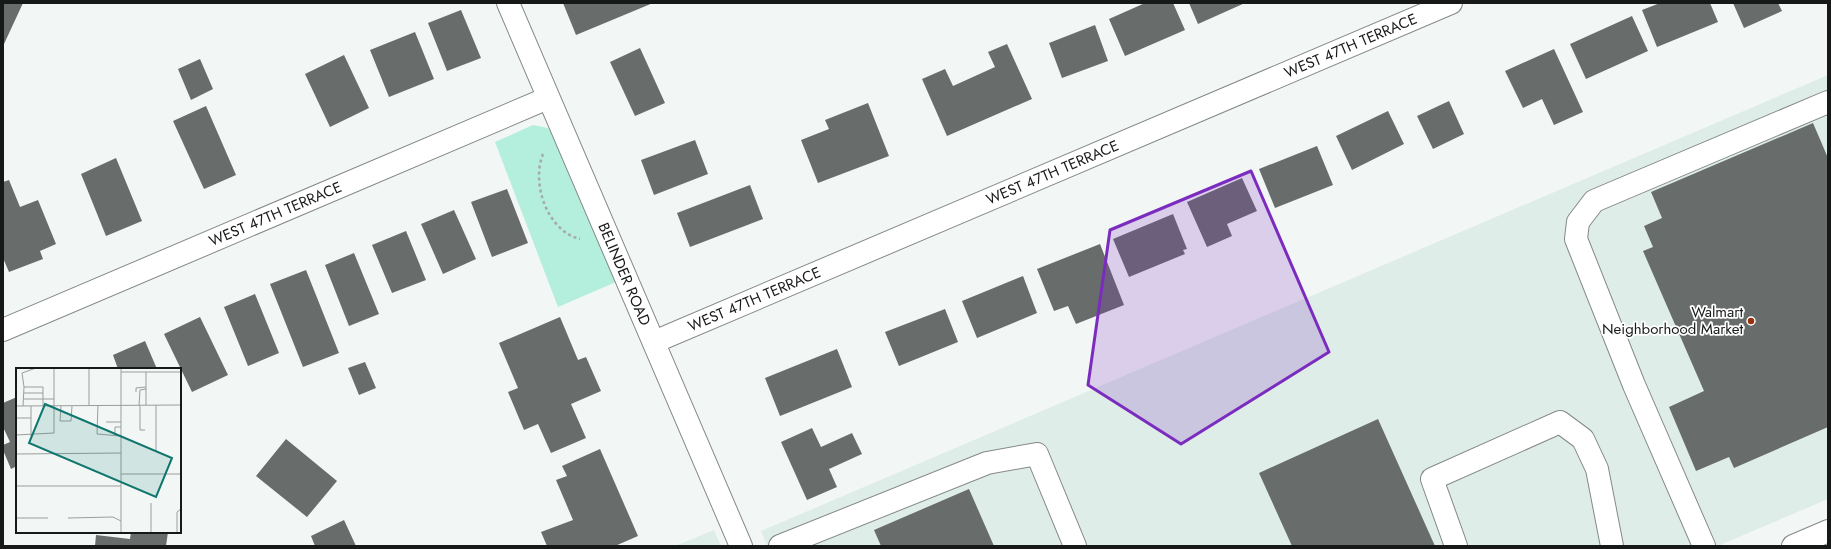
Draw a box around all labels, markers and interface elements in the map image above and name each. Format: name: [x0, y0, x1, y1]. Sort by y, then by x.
street label: WEST 47TH TERRACE: [1281, 8, 1420, 84]
street label: WEST 47TH TERRACE: [983, 135, 1122, 211]
street label: WEST 47TH TERRACE: [206, 176, 345, 252]
street label: BELINDER ROAD: [593, 219, 656, 329]
street label: WEST 47TH TERRACE: [684, 261, 824, 337]
place label: Walmart Neighborhood Market: [1602, 301, 1743, 340]
marker: Walmart Neighborhood Market: [1746, 316, 1756, 326]
inset map: [16, 368, 181, 533]

